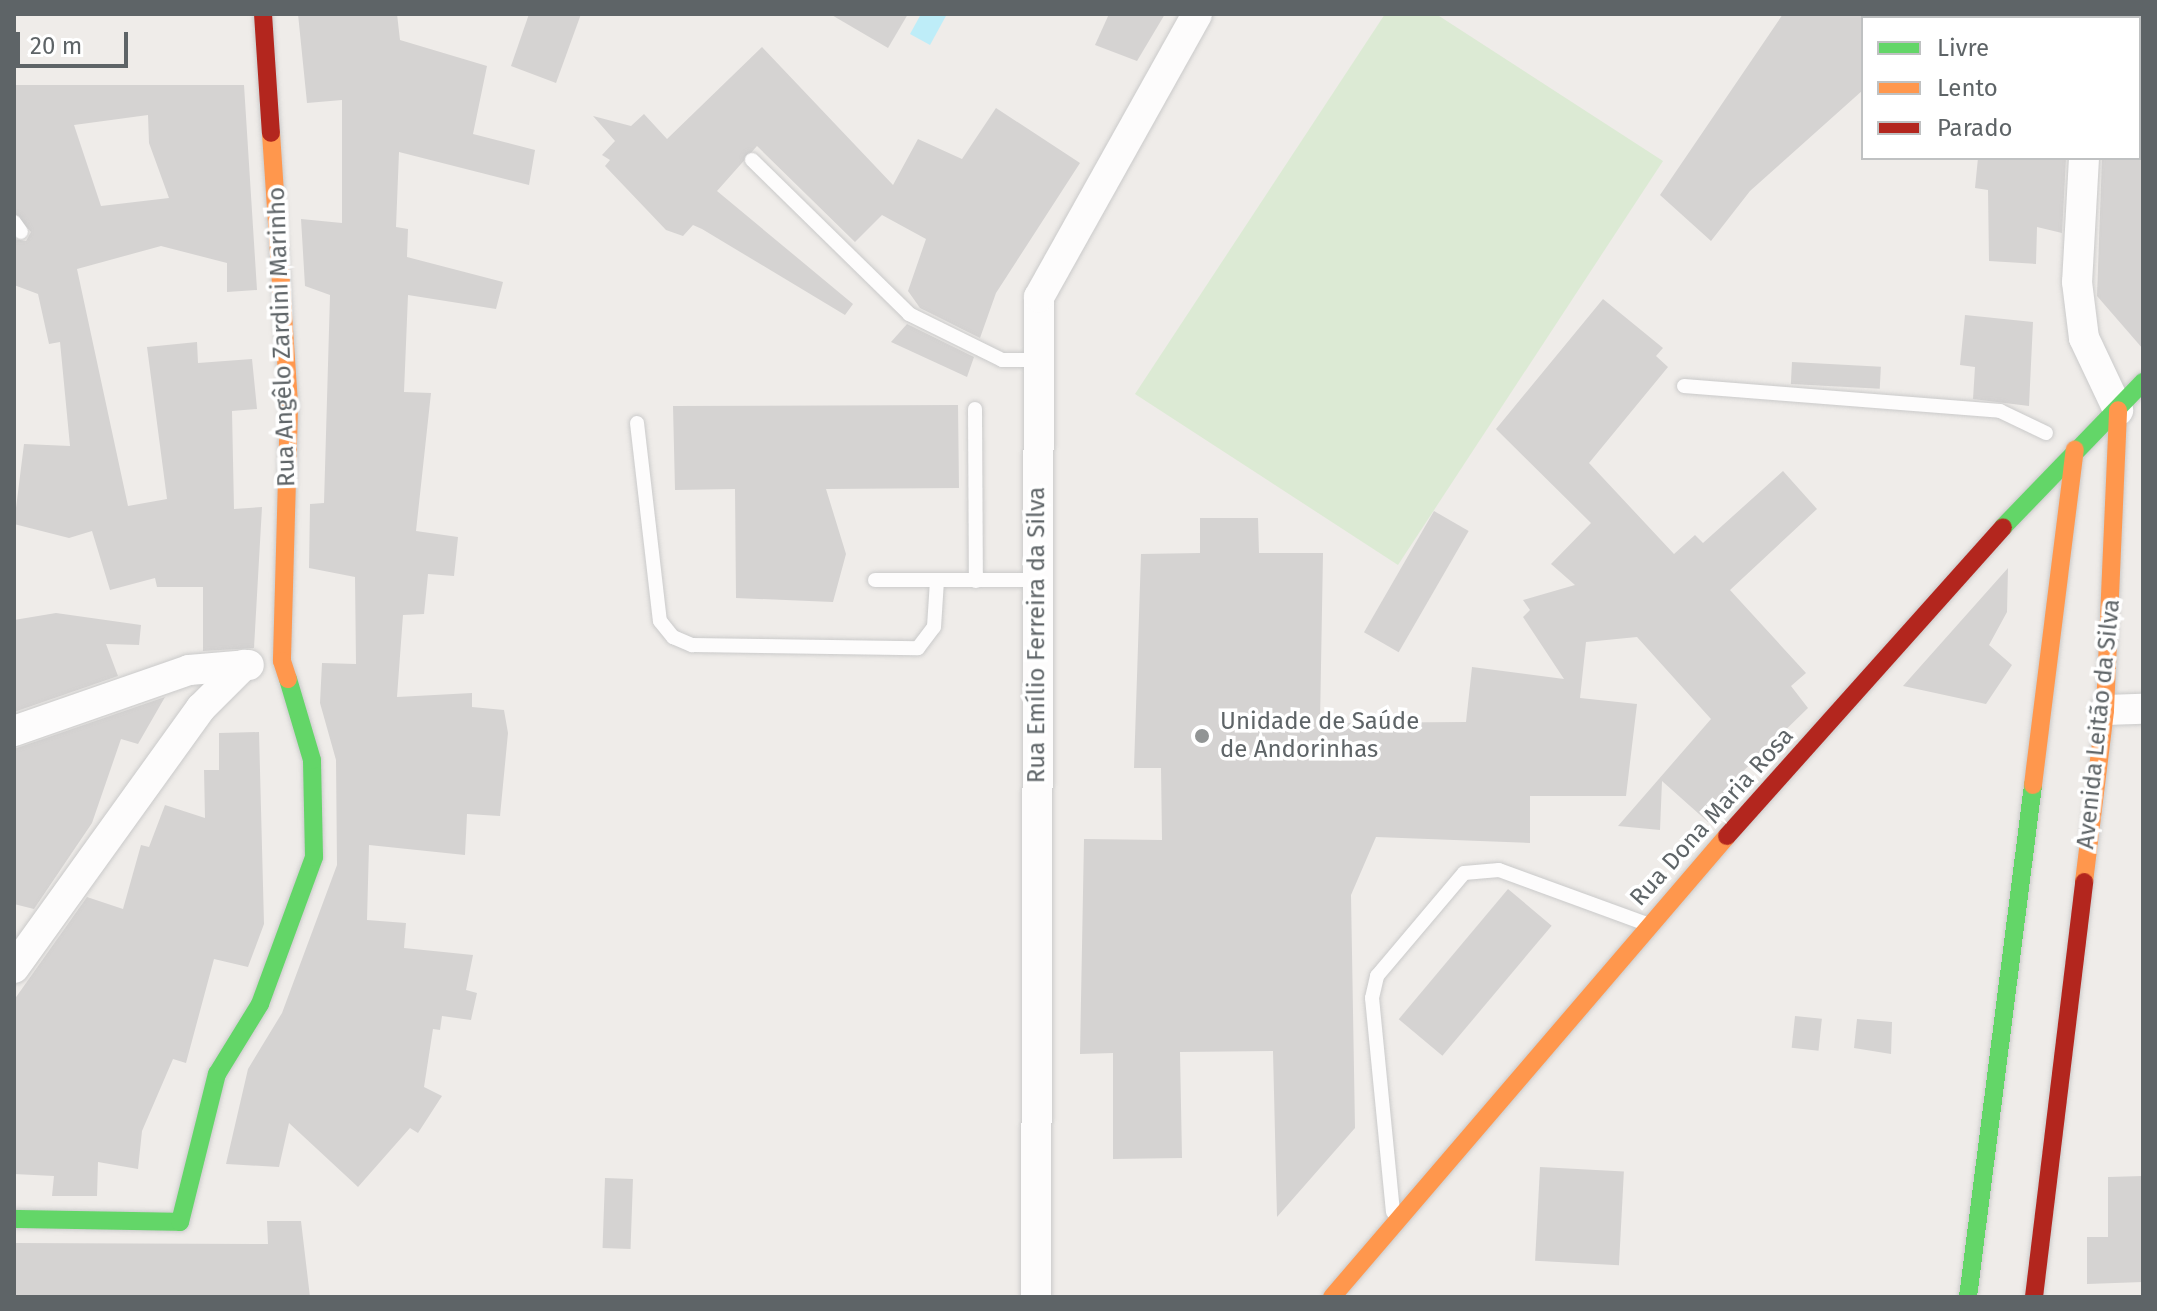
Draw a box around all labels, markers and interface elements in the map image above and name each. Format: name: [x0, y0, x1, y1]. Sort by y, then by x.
scale bar: [20, 16, 132, 66]
legend: [1861, 16, 2141, 160]
text: 20 m: [30, 32, 82, 60]
text: Livre: [1937, 34, 1989, 62]
text: Lento: [1937, 74, 1998, 102]
text: Parado: [1937, 114, 2013, 142]
street label: Rua Angêlo Zardini Marinho: [262, 187, 302, 487]
street label: Rua Emílio Ferreira da Silva: [1023, 487, 1051, 783]
street label: Avenida Leitão da Silva: [2072, 598, 2126, 850]
place label: Unidade de Saúde de Andorinhas: [1220, 708, 1419, 764]
street label: Rua Dona Maria Rosa: [1624, 722, 1800, 912]
marker: Unidade de Saúde de Andorinhas: [1191, 725, 1213, 747]

